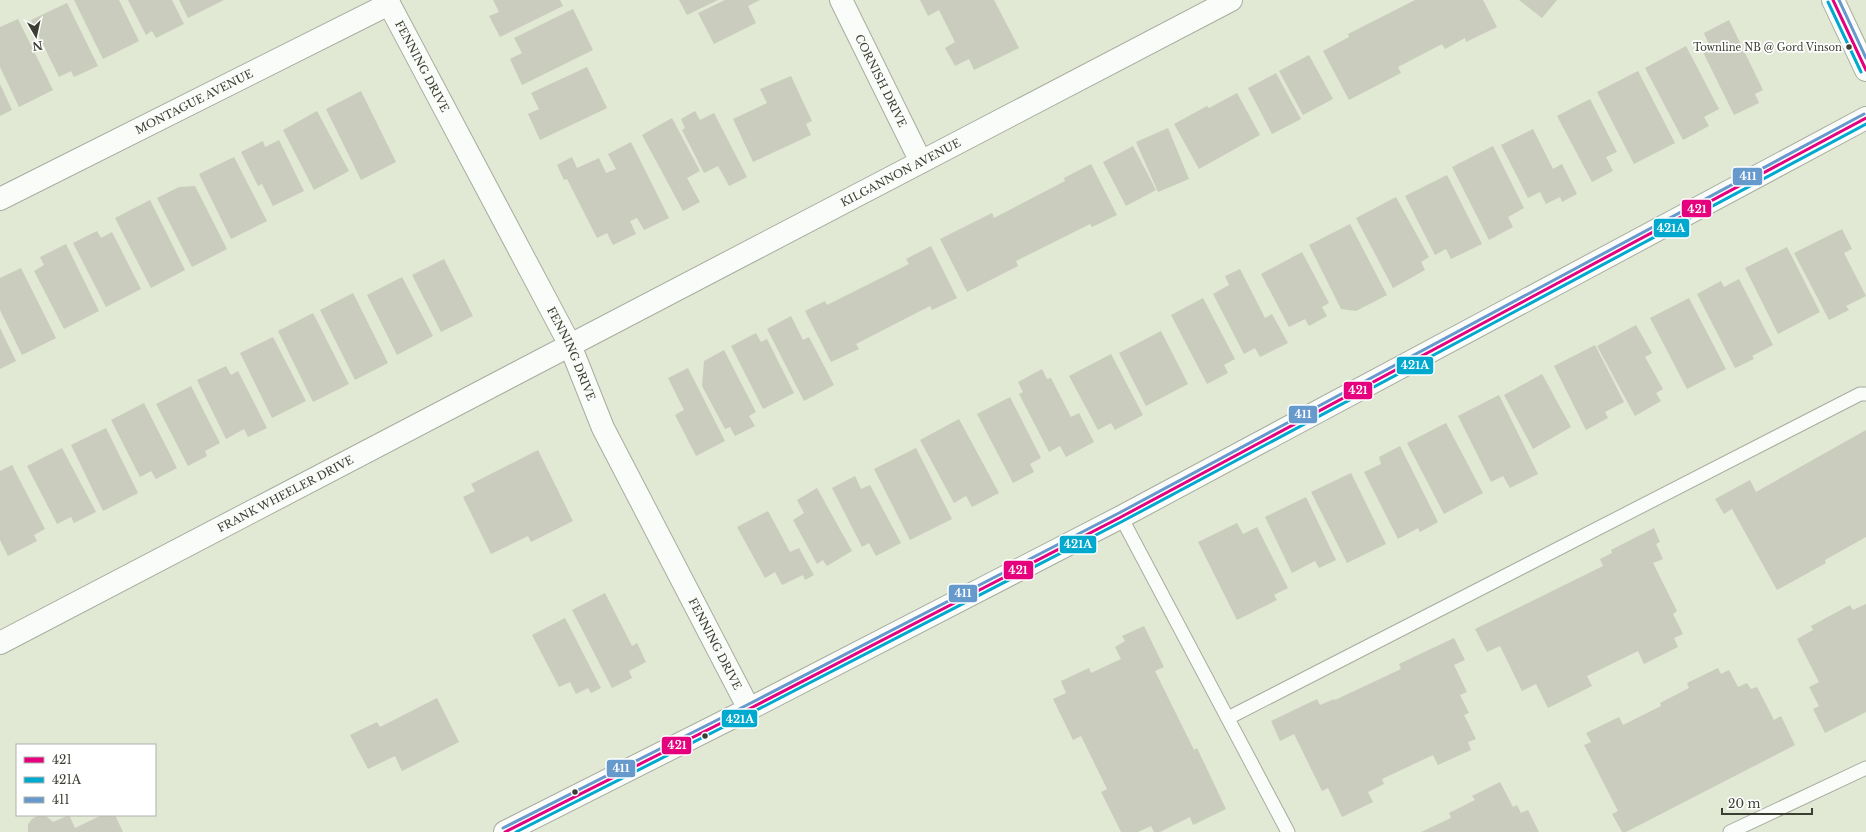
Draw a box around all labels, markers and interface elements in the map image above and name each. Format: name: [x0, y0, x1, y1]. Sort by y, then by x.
north arrow: [16, 16, 56, 56]
street label: FENNING DRIVE: [392, 18, 452, 114]
street label: CORNISH DRIVE: [852, 32, 910, 130]
text: N: [31, 38, 44, 54]
place label: Townline NB @ Gord Vinson: [1693, 41, 1842, 54]
marker: Townline NB @ Gord Vinson: [1844, 42, 1854, 52]
street label: MONTAGUE AVENUE: [133, 66, 255, 137]
street label: KILGANNON AVENUE: [838, 136, 963, 210]
line badge: 411: [1732, 167, 1763, 186]
text: 411: [1740, 169, 1757, 183]
line badge: 421: [1681, 199, 1712, 218]
text: 421: [1687, 202, 1707, 216]
line badge: 421A: [1653, 218, 1690, 238]
text: 421A: [1657, 221, 1686, 235]
street label: FENNING DRIVE: [544, 304, 598, 403]
line badge: 421A: [1396, 356, 1434, 375]
text: 421A: [1401, 358, 1430, 372]
line badge: 421: [1343, 381, 1373, 400]
text: 421: [1348, 383, 1368, 397]
line badge: 411: [1288, 405, 1318, 424]
text: 411: [1295, 407, 1312, 421]
street label: FRANK WHEELER DRIVE: [215, 453, 356, 535]
line badge: 421A: [1059, 535, 1097, 554]
text: 421A: [1064, 537, 1093, 551]
line badge: 421: [1003, 560, 1034, 580]
text: 421: [1008, 563, 1028, 577]
line badge: 411: [948, 584, 978, 603]
text: 411: [955, 586, 972, 600]
street label: FENNING DRIVE: [685, 595, 745, 692]
line badge: 421A: [721, 709, 758, 728]
text: 421A: [726, 712, 755, 726]
unlabelled marker: [700, 731, 710, 741]
line badge: 421: [661, 736, 692, 755]
text: 421: [667, 738, 687, 752]
legend: [16, 744, 156, 816]
text: 421: [52, 752, 72, 767]
line badge: 411: [606, 759, 636, 778]
text: 411: [613, 761, 630, 775]
text: 421A: [52, 772, 82, 787]
unlabelled marker: [570, 787, 580, 797]
scale bar: [1722, 790, 1812, 816]
text: 411: [52, 792, 70, 807]
text: 20 m: [1728, 796, 1760, 811]

